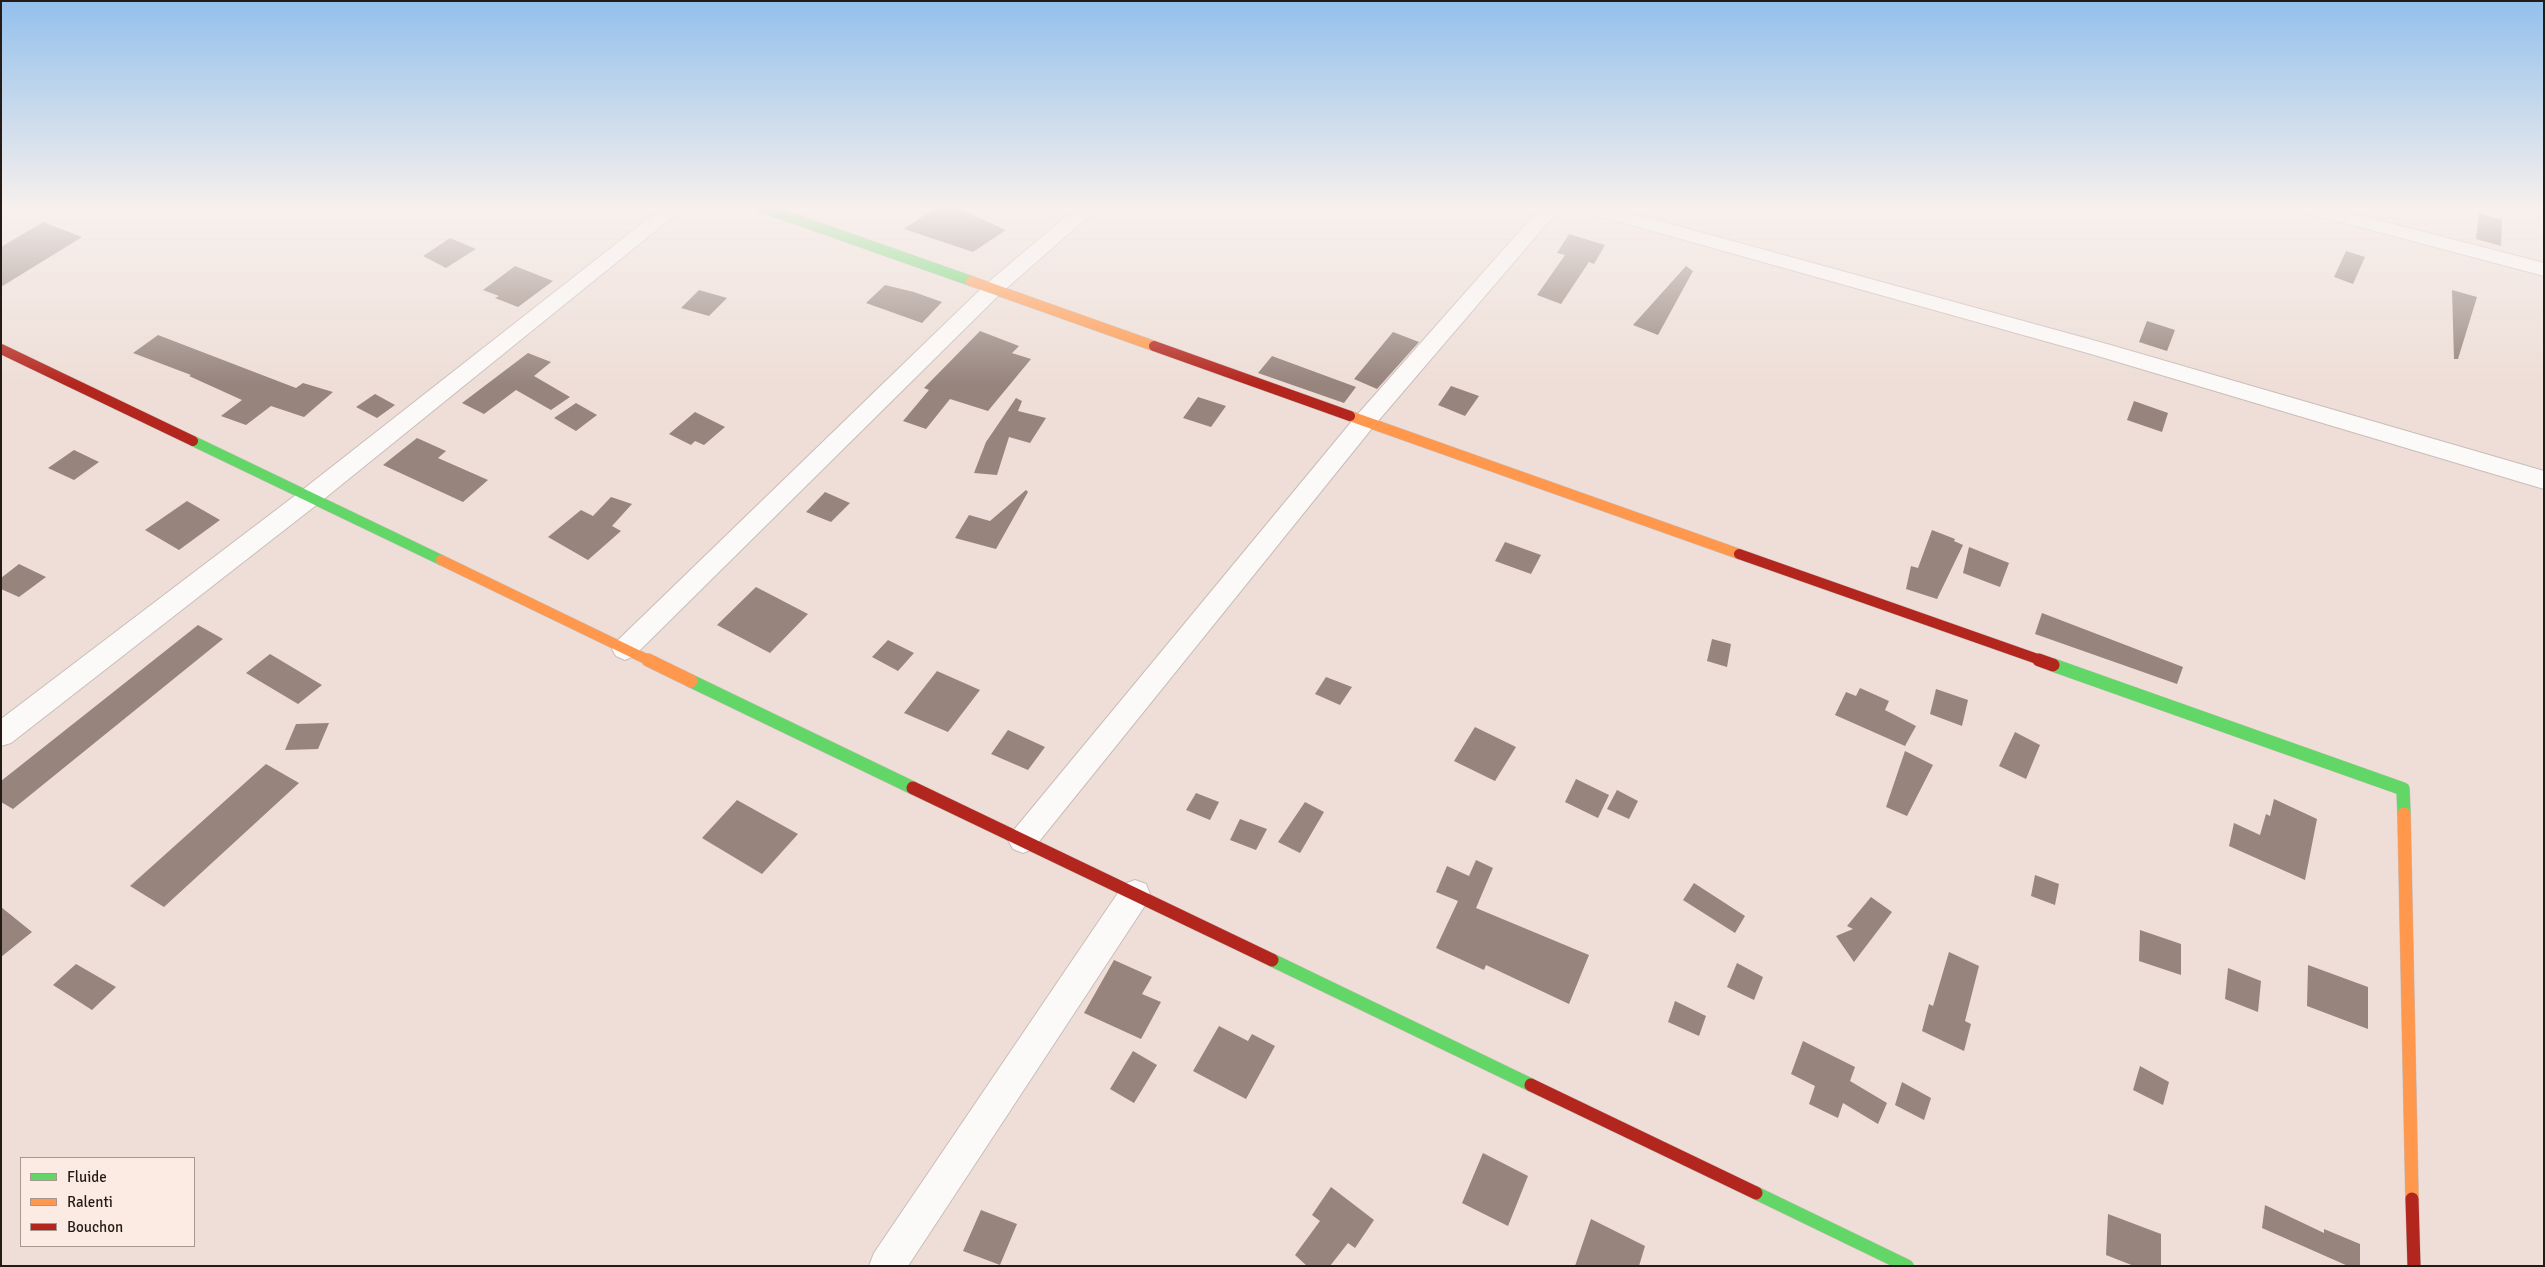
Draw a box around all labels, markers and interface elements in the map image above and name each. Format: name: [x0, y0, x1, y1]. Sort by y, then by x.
legend: [20, 1157, 195, 1247]
text: Fluide: [67, 1168, 107, 1186]
text: Ralenti: [67, 1193, 113, 1211]
text: Bouchon: [67, 1218, 123, 1236]

